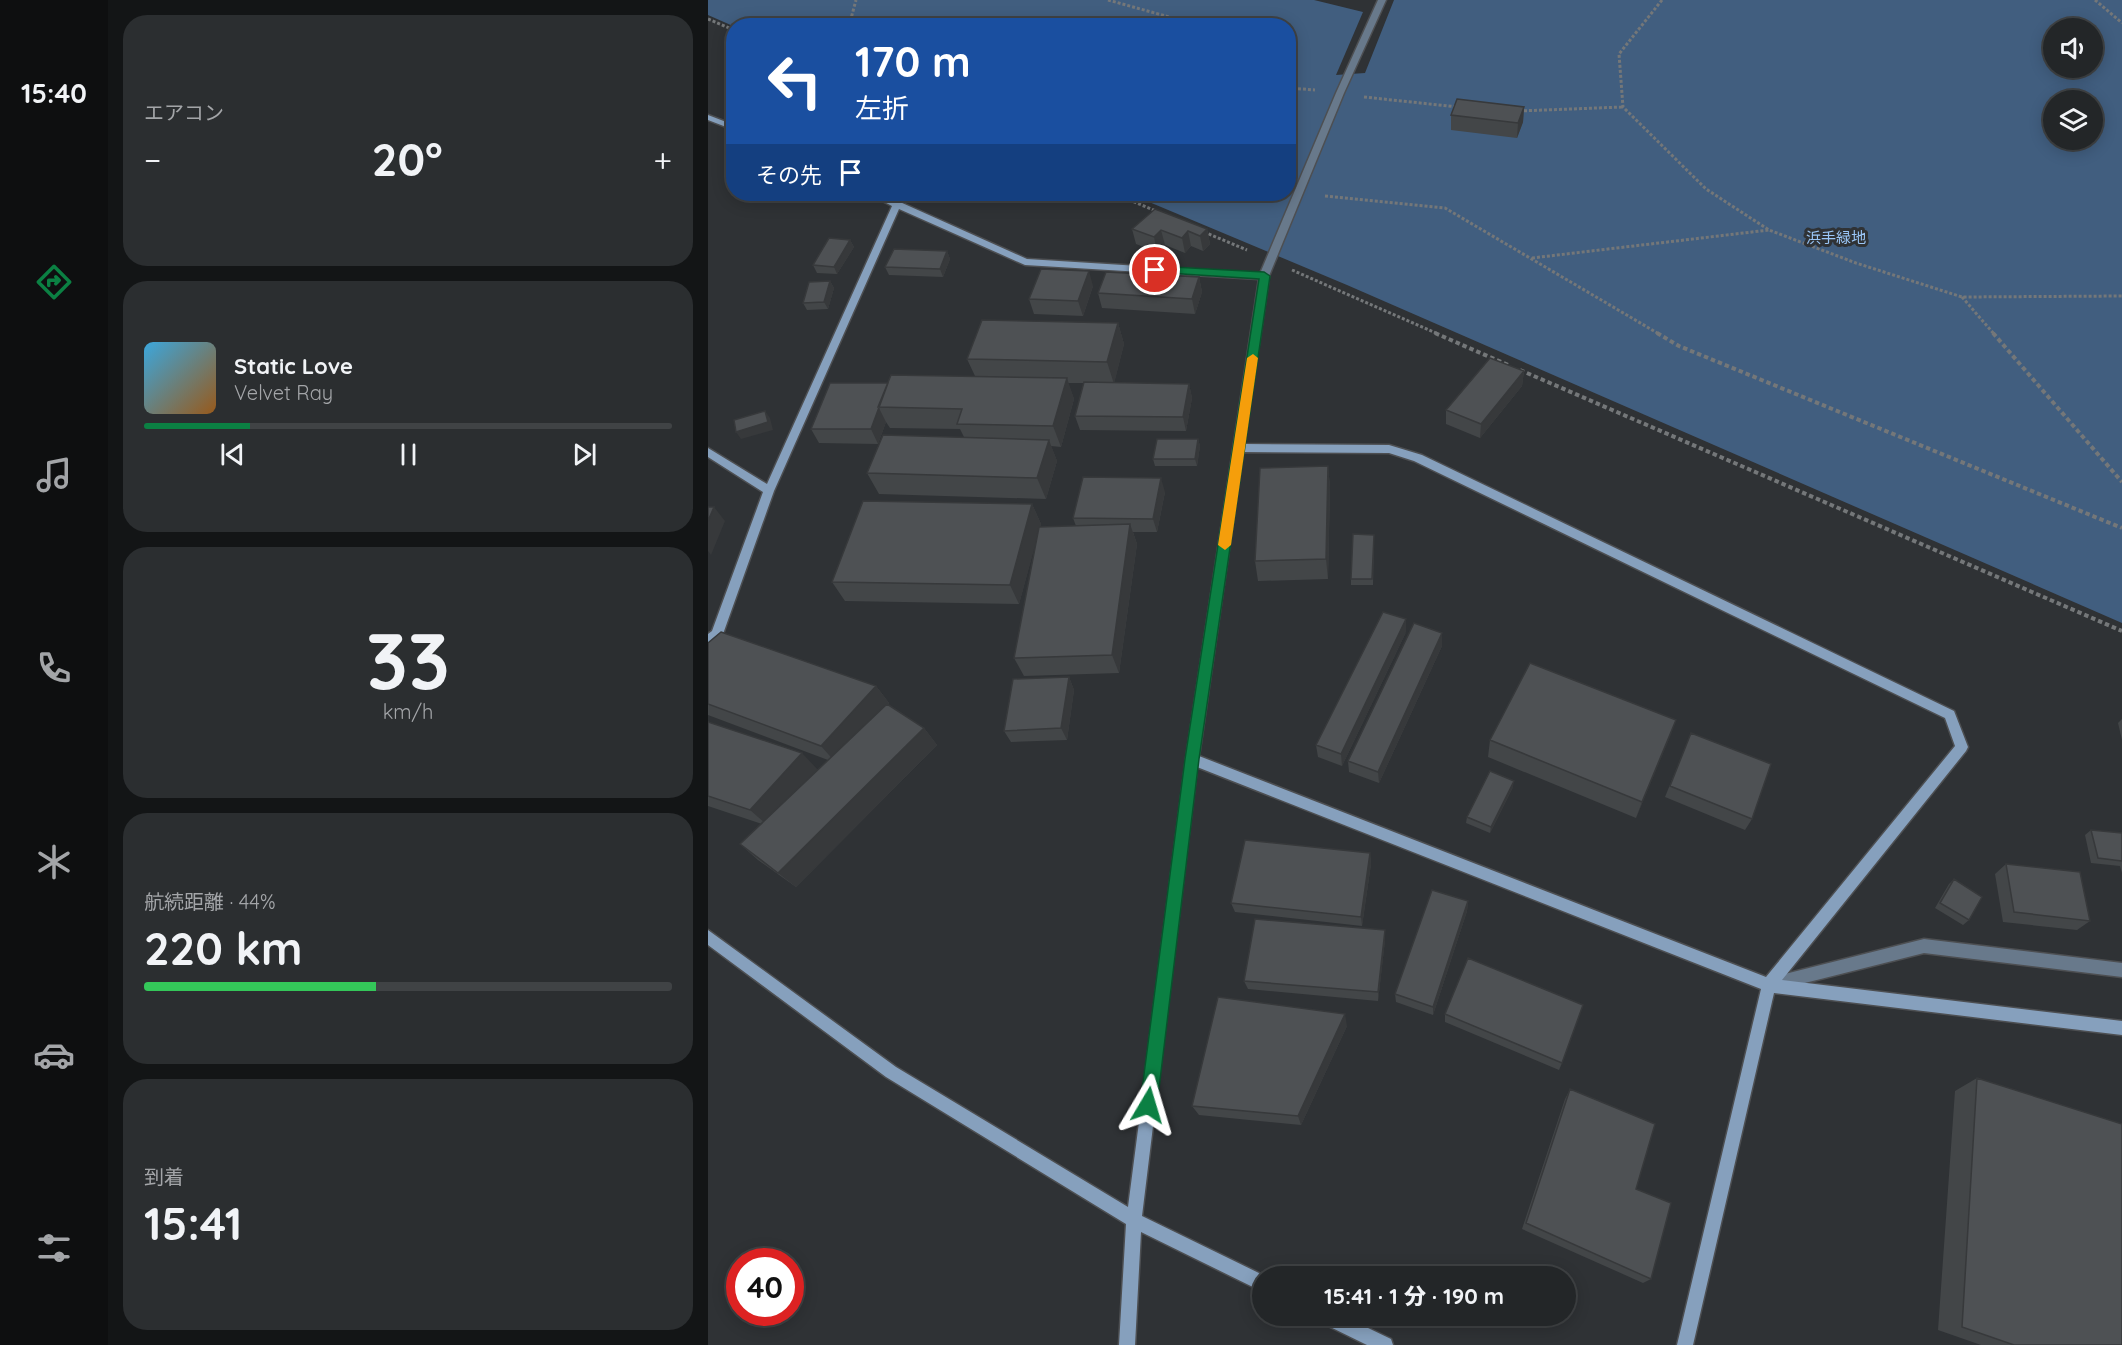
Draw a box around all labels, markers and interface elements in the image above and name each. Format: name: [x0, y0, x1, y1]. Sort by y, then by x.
map controls: [2043, 18, 2103, 150]
button: sound: [2043, 18, 2103, 78]
text: 170 m: [855, 35, 971, 88]
icon: left: [756, 42, 834, 120]
text: 15:40: [21, 76, 87, 110]
button: layers: [2043, 90, 2103, 150]
text: 左折: [855, 91, 909, 125]
text: エアコン: [144, 100, 224, 125]
text: 20°: [372, 131, 443, 187]
text: −: [144, 139, 161, 180]
text: +: [653, 139, 672, 180]
icon: arrive: [834, 156, 867, 189]
text: その先: [756, 161, 822, 189]
park label: 浜手緑地: [1806, 228, 1866, 247]
pin: [1129, 244, 1180, 295]
icon: arrive: [1138, 253, 1171, 286]
icon: directions: [33, 261, 75, 303]
text: Static Love: [234, 352, 353, 380]
text: Velvet Ray: [234, 380, 333, 405]
icon: previous: [216, 438, 249, 471]
icon: pause: [392, 438, 425, 471]
icon: next: [568, 438, 601, 471]
icon: music: [33, 454, 75, 496]
text: 33: [366, 611, 450, 709]
icon: phone: [33, 647, 75, 689]
text: km/h: [383, 699, 433, 724]
icon: climate: [33, 841, 75, 883]
text: 航続距離 · 44%: [144, 889, 275, 914]
text: 220 km: [144, 920, 303, 976]
icon: car: [33, 1034, 75, 1076]
position arrow: [1116, 1073, 1180, 1137]
text: 到着: [144, 1164, 184, 1189]
text: 15:41: [144, 1195, 242, 1251]
icon: filters: [33, 1227, 75, 1269]
speed limit sign: 40: [726, 1248, 804, 1326]
text: 15:41 · 1 分 · 190 m: [1324, 1282, 1504, 1310]

